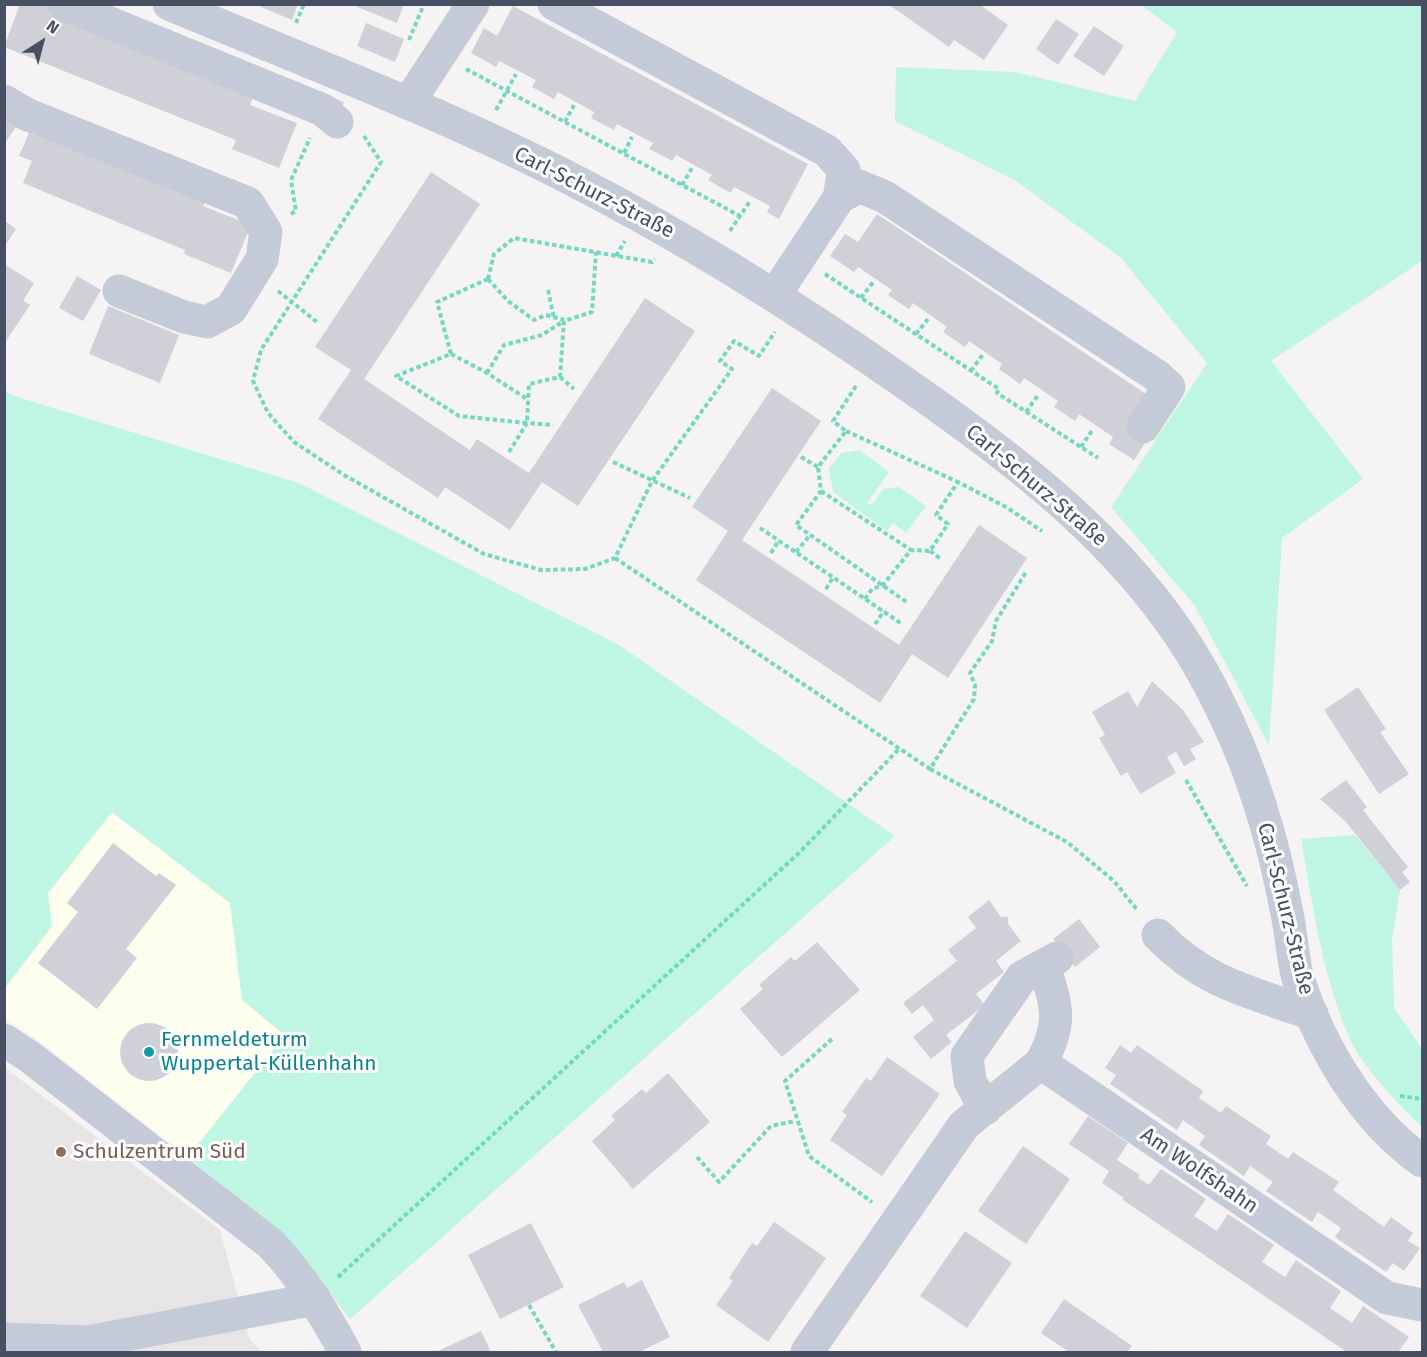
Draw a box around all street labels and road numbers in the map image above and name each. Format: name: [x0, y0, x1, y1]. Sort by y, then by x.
street label: Carl-Schurz-Straße: [510, 142, 678, 244]
street label: Carl-Schurz-Straße: [960, 420, 1112, 552]
street label: Carl-Schurz-Straße: [1251, 820, 1319, 998]
street label: Am Wolfshahn: [1135, 1122, 1263, 1220]

